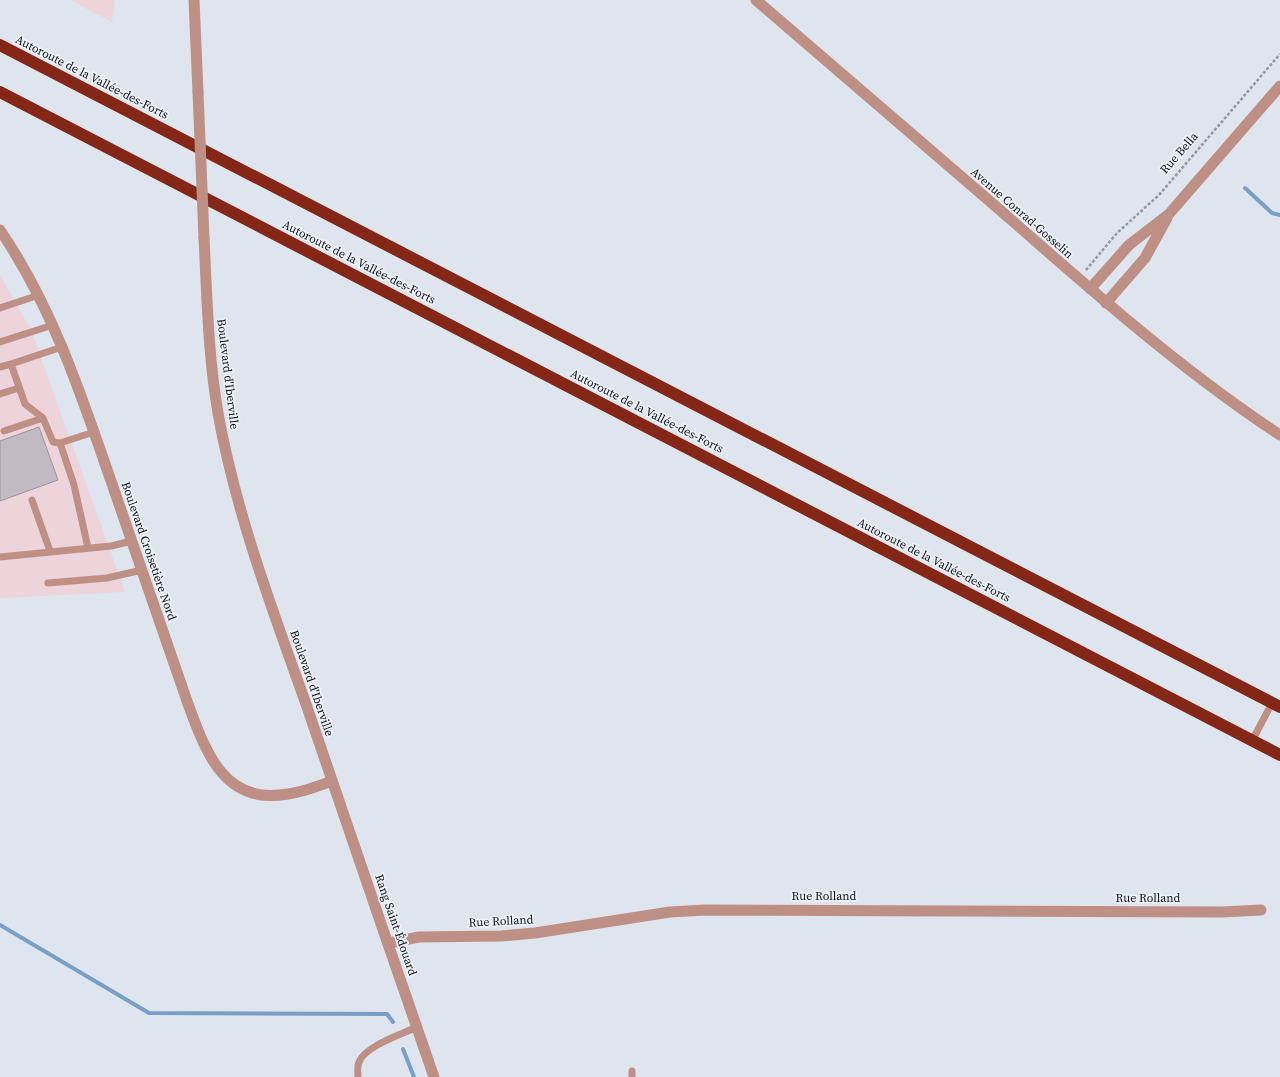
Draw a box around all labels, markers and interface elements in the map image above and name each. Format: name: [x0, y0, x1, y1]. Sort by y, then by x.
street label: Autoroute de la Vallée-des-Forts: [13, 31, 171, 123]
street label: Rue Bella: [1157, 128, 1202, 177]
street label: Avenue Conrad-Gosselin: [967, 164, 1077, 262]
street label: Autoroute de la Vallée-des-Forts: [280, 216, 438, 308]
street label: Boulevard d'Iberville: [213, 318, 243, 430]
street label: Autoroute de la Vallée-des-Forts: [568, 365, 726, 457]
street label: Boulevard Croisetière Nord: [118, 480, 180, 623]
street label: Autoroute de la Vallée-des-Forts: [855, 514, 1013, 606]
street label: Boulevard d'Iberville: [286, 628, 338, 738]
street label: Rang Saint-Édouard: [371, 872, 421, 978]
street label: Rue Rolland: [792, 888, 857, 904]
street label: Rue Rolland: [1116, 890, 1181, 906]
street label: Rue Rolland: [468, 911, 534, 931]

